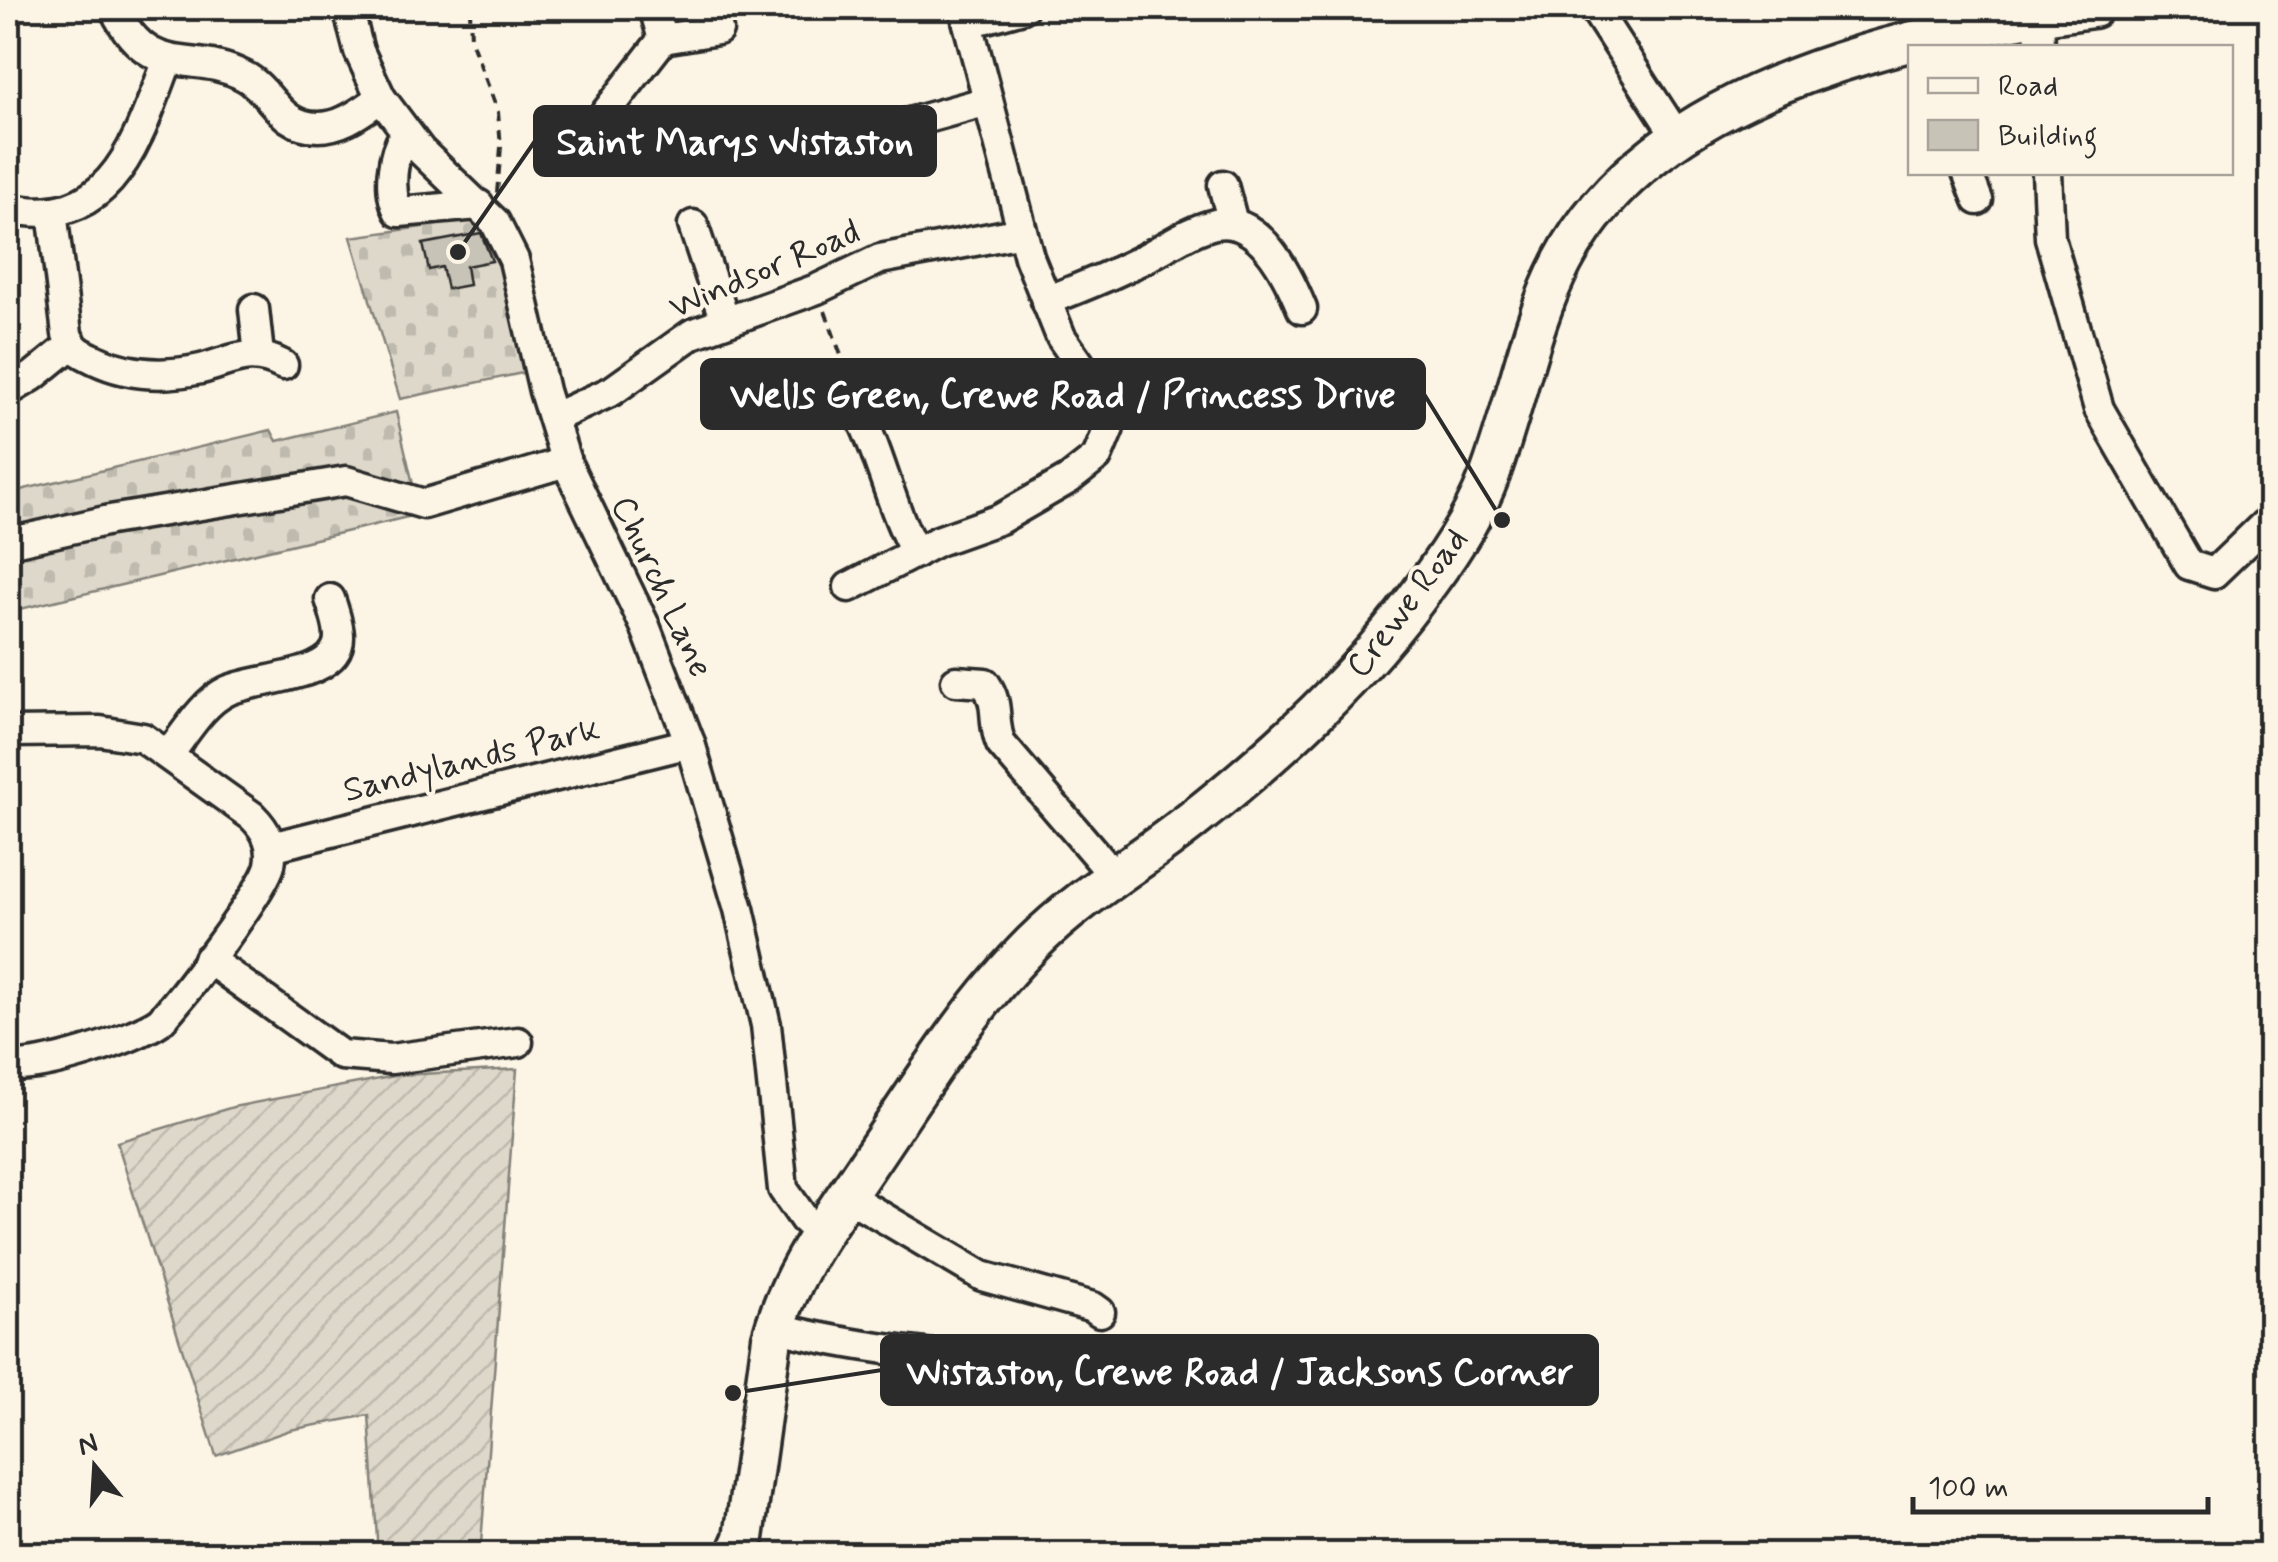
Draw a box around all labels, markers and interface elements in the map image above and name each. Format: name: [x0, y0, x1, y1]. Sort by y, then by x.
legend: [1908, 45, 2233, 175]
text: Road: [1998, 67, 2058, 106]
callout: Saint Marys Wistaston: [535, 107, 935, 175]
text: Building: [1998, 117, 2097, 159]
text: Saint Marys Wistaston: [556, 119, 914, 168]
street label: Windsor Road: [662, 209, 867, 331]
callout: Wells Green, Crewe Road / Princess Drive: [702, 360, 1424, 428]
text: Wells Green, Crewe Road / Princess Drive: [730, 372, 1396, 421]
street label: Church Lane: [599, 489, 723, 685]
street label: Crewe Road: [1336, 519, 1479, 688]
street label: Sandylands Park: [338, 706, 604, 814]
callout: Wistaston, Crewe Road / Jacksons Corner: [882, 1336, 1597, 1404]
text: Wistaston, Crewe Road / Jacksons Corner: [906, 1349, 1574, 1398]
north arrow: [45, 1417, 145, 1517]
text: N: [73, 1425, 103, 1466]
scale bar: [1913, 1452, 2208, 1514]
text: 100 m: [1928, 1469, 2009, 1508]

